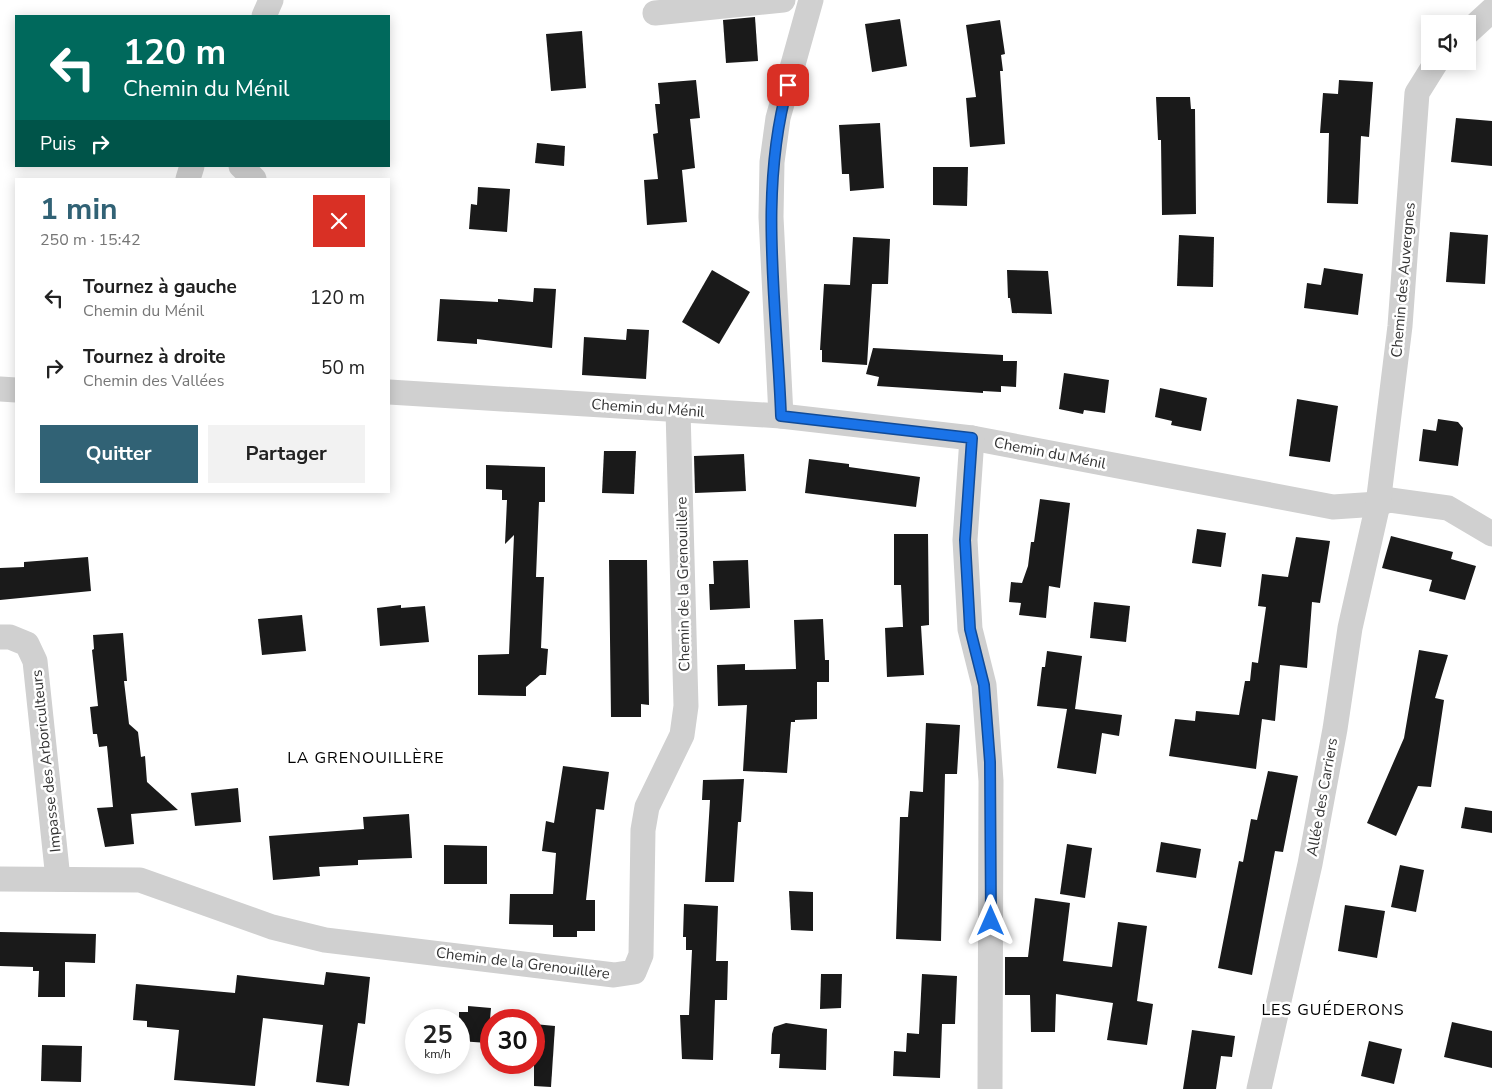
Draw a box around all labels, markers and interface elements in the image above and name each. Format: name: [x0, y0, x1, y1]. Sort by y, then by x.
map controls: [1421, 15, 1476, 70]
button: sound: [1421, 15, 1476, 70]
text: 120 m: [123, 29, 226, 76]
icon: left: [40, 35, 105, 100]
pin: [767, 64, 809, 106]
icon: arrive: [774, 71, 802, 99]
text: Chemin du Ménil: [123, 74, 290, 104]
icon: right: [86, 130, 114, 158]
text: Puis: [40, 131, 76, 157]
text: 1 min: [40, 189, 118, 230]
button: close: [313, 195, 365, 247]
street label: Chemin des Auvergnes: [1386, 202, 1420, 358]
text: 250 m · 15:42: [40, 229, 141, 251]
text: Tournez à gauche: [83, 274, 237, 300]
icon: left: [40, 284, 68, 312]
text: 120 m: [310, 285, 365, 311]
text: Chemin du Ménil: [83, 300, 204, 322]
text: Tournez à droite: [83, 344, 226, 370]
icon: right: [40, 354, 68, 382]
text: 50 m: [321, 355, 365, 381]
text: Chemin des Vallées: [83, 370, 224, 392]
street label: Chemin du Ménil: [591, 394, 706, 422]
button: Quitter: [40, 425, 198, 483]
button: Partager: [208, 425, 365, 483]
street label: Chemin du Ménil: [992, 432, 1108, 474]
street label: Chemin de la Grenouillère: [671, 496, 695, 672]
street label: Impasse des Arboriculteurs: [26, 669, 66, 853]
street label: Allée des Carriers: [1302, 736, 1342, 858]
district label: LA GRENOUILLÈRE: [287, 747, 445, 769]
position arrow: [964, 894, 1016, 946]
street label: Chemin de la Grenouillère: [435, 942, 611, 984]
district label: LES GUÉDERONS: [1261, 999, 1405, 1021]
speed limit sign: 30: [480, 1009, 545, 1074]
text: 25: [422, 1018, 453, 1052]
text: km/h: [424, 1046, 451, 1062]

